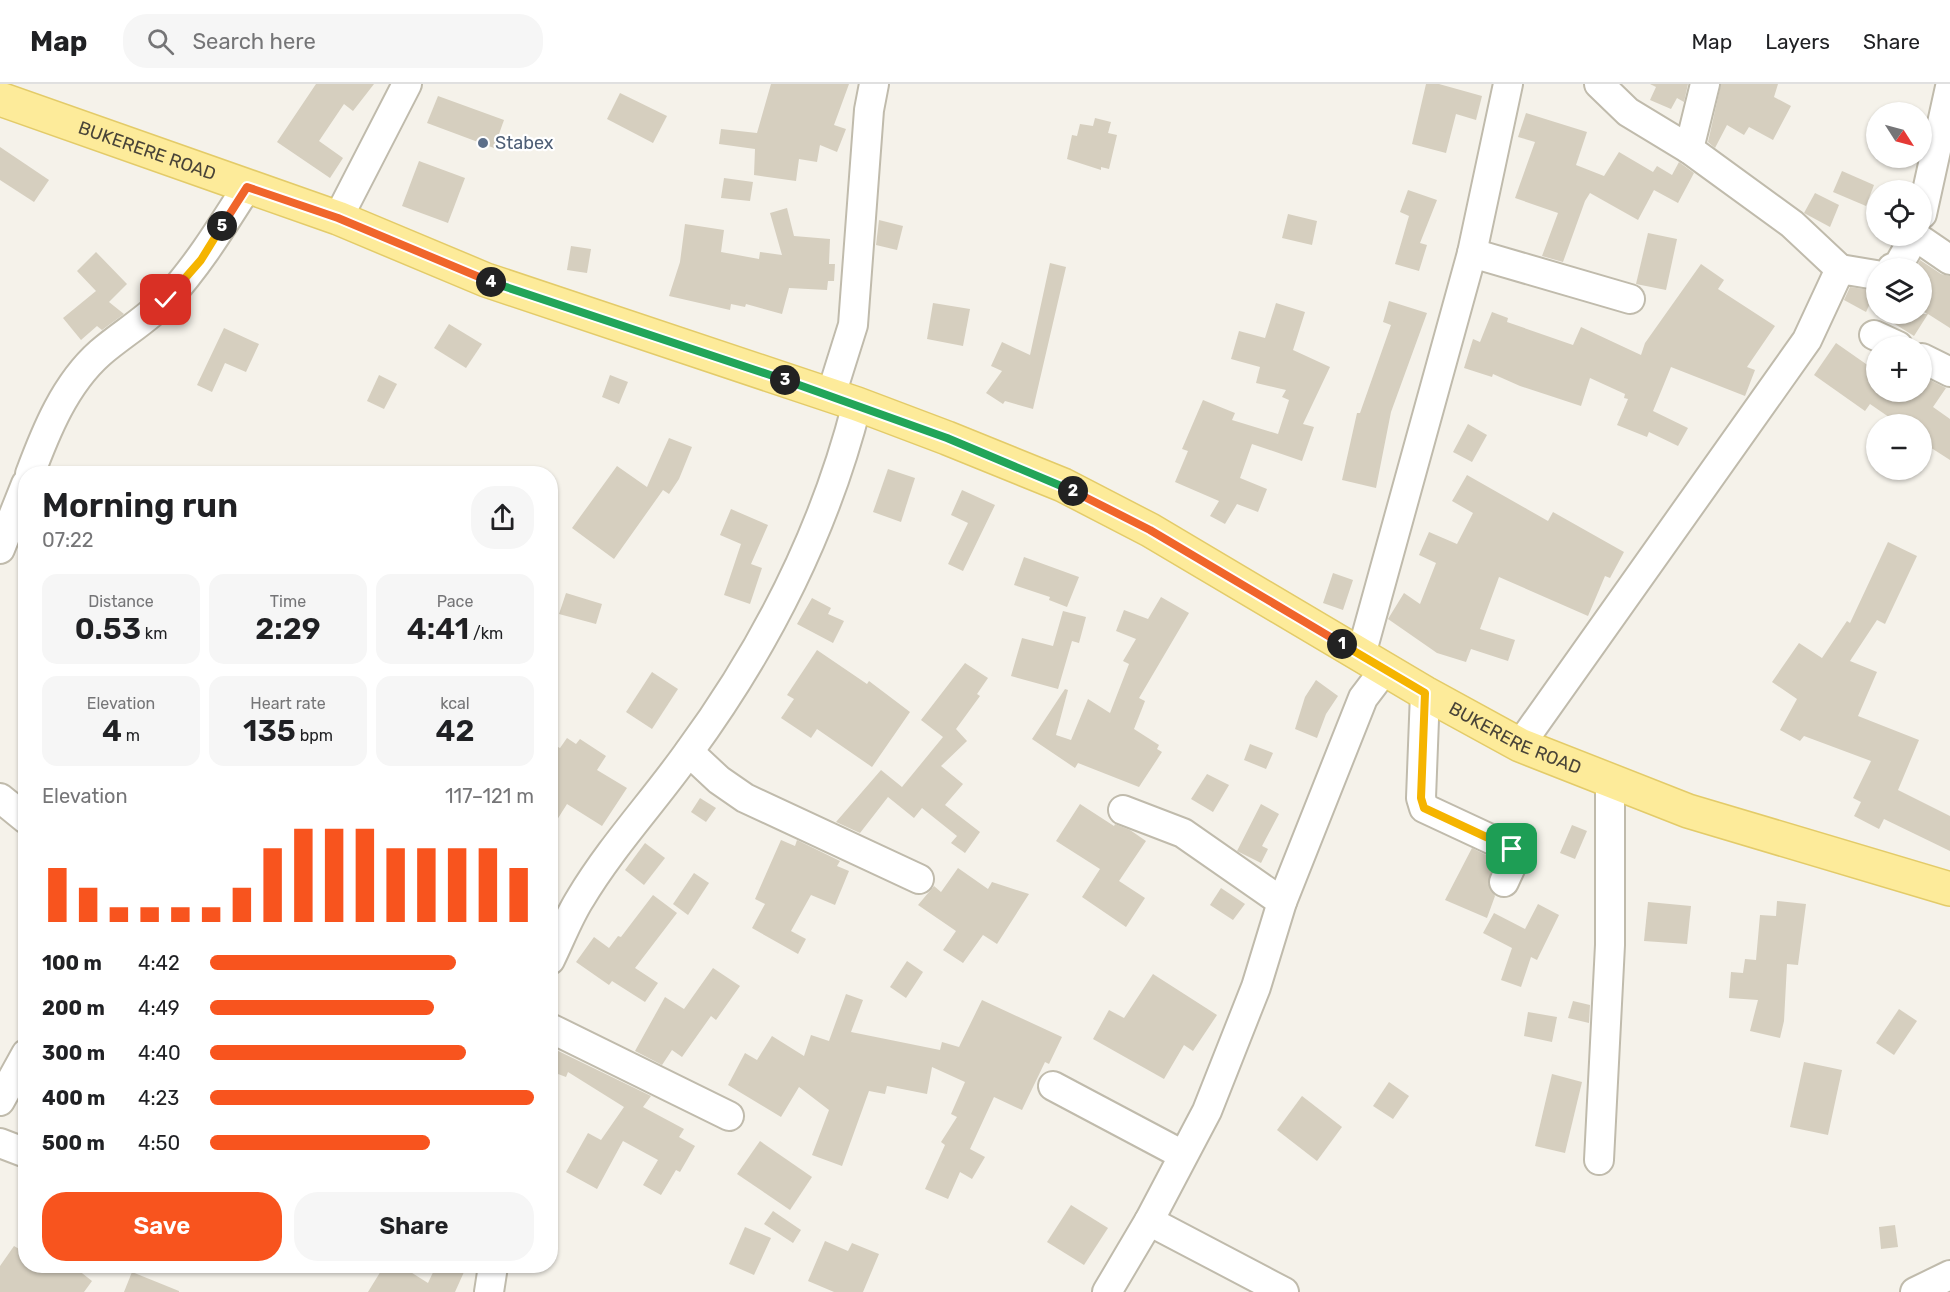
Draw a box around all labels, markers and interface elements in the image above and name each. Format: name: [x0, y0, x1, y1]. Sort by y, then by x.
search box: [123, 14, 543, 68]
text: Map: [30, 25, 87, 58]
icon: search: [144, 25, 177, 58]
text: Search here: [192, 28, 316, 55]
text: Map: [1691, 29, 1732, 54]
text: Layers: [1765, 29, 1830, 54]
text: Share: [1863, 29, 1920, 54]
north arrow: [1866, 102, 1932, 168]
map controls: [1866, 102, 1932, 480]
street label: BUKERERE ROAD: [75, 116, 219, 185]
place label: Stabex: [495, 132, 554, 154]
marker: Stabex: [476, 136, 490, 150]
button: locate: [1866, 180, 1932, 246]
pin: 5: [207, 211, 237, 241]
text: 5: [217, 216, 227, 235]
button: layers: [1866, 258, 1932, 324]
pin: 4: [476, 267, 506, 297]
text: 4: [486, 272, 496, 291]
pin: [140, 274, 191, 325]
icon: check: [149, 283, 182, 316]
button: +: [1866, 336, 1932, 402]
pin: 3: [770, 365, 800, 395]
text: 3: [780, 370, 790, 389]
button: −: [1866, 414, 1932, 480]
pin: 2: [1058, 476, 1088, 506]
text: 2: [1068, 481, 1078, 500]
text: Morning run: [42, 486, 238, 525]
button: share: [471, 486, 534, 549]
text: 07:22: [42, 528, 94, 552]
text: Distance: [88, 592, 154, 611]
text: Time: [270, 592, 306, 611]
text: Pace: [437, 592, 473, 611]
text: 0.53: [75, 611, 141, 647]
text: 2:29: [255, 611, 321, 647]
text: 4:41: [407, 611, 469, 647]
text: km: [141, 624, 167, 643]
text: /km: [469, 624, 503, 643]
pin: 1: [1327, 629, 1357, 659]
text: 1: [1338, 634, 1346, 653]
text: Elevation: [87, 694, 155, 713]
text: Heart rate: [250, 694, 326, 713]
text: kcal: [440, 694, 470, 713]
street label: BUKERERE ROAD: [1445, 697, 1584, 779]
text: 4: [102, 713, 122, 749]
text: 135: [243, 713, 296, 749]
text: 42: [435, 713, 475, 749]
text: m: [122, 726, 140, 745]
text: bpm: [296, 726, 333, 745]
text: Elevation: [42, 784, 128, 808]
text: 117–121 m: [445, 784, 534, 808]
pin: [1486, 823, 1537, 874]
icon: arrive: [1495, 832, 1528, 865]
text: 100 m: [42, 951, 102, 975]
text: 4:42: [138, 951, 180, 975]
text: 200 m: [42, 996, 105, 1020]
text: 4:49: [138, 996, 180, 1020]
text: 300 m: [42, 1041, 105, 1065]
text: 4:40: [138, 1041, 181, 1065]
text: 400 m: [42, 1086, 105, 1110]
text: 4:23: [138, 1086, 179, 1110]
text: 500 m: [42, 1131, 105, 1155]
text: 4:50: [138, 1131, 180, 1155]
button: Save: [42, 1192, 282, 1261]
button: Share: [294, 1192, 534, 1261]

